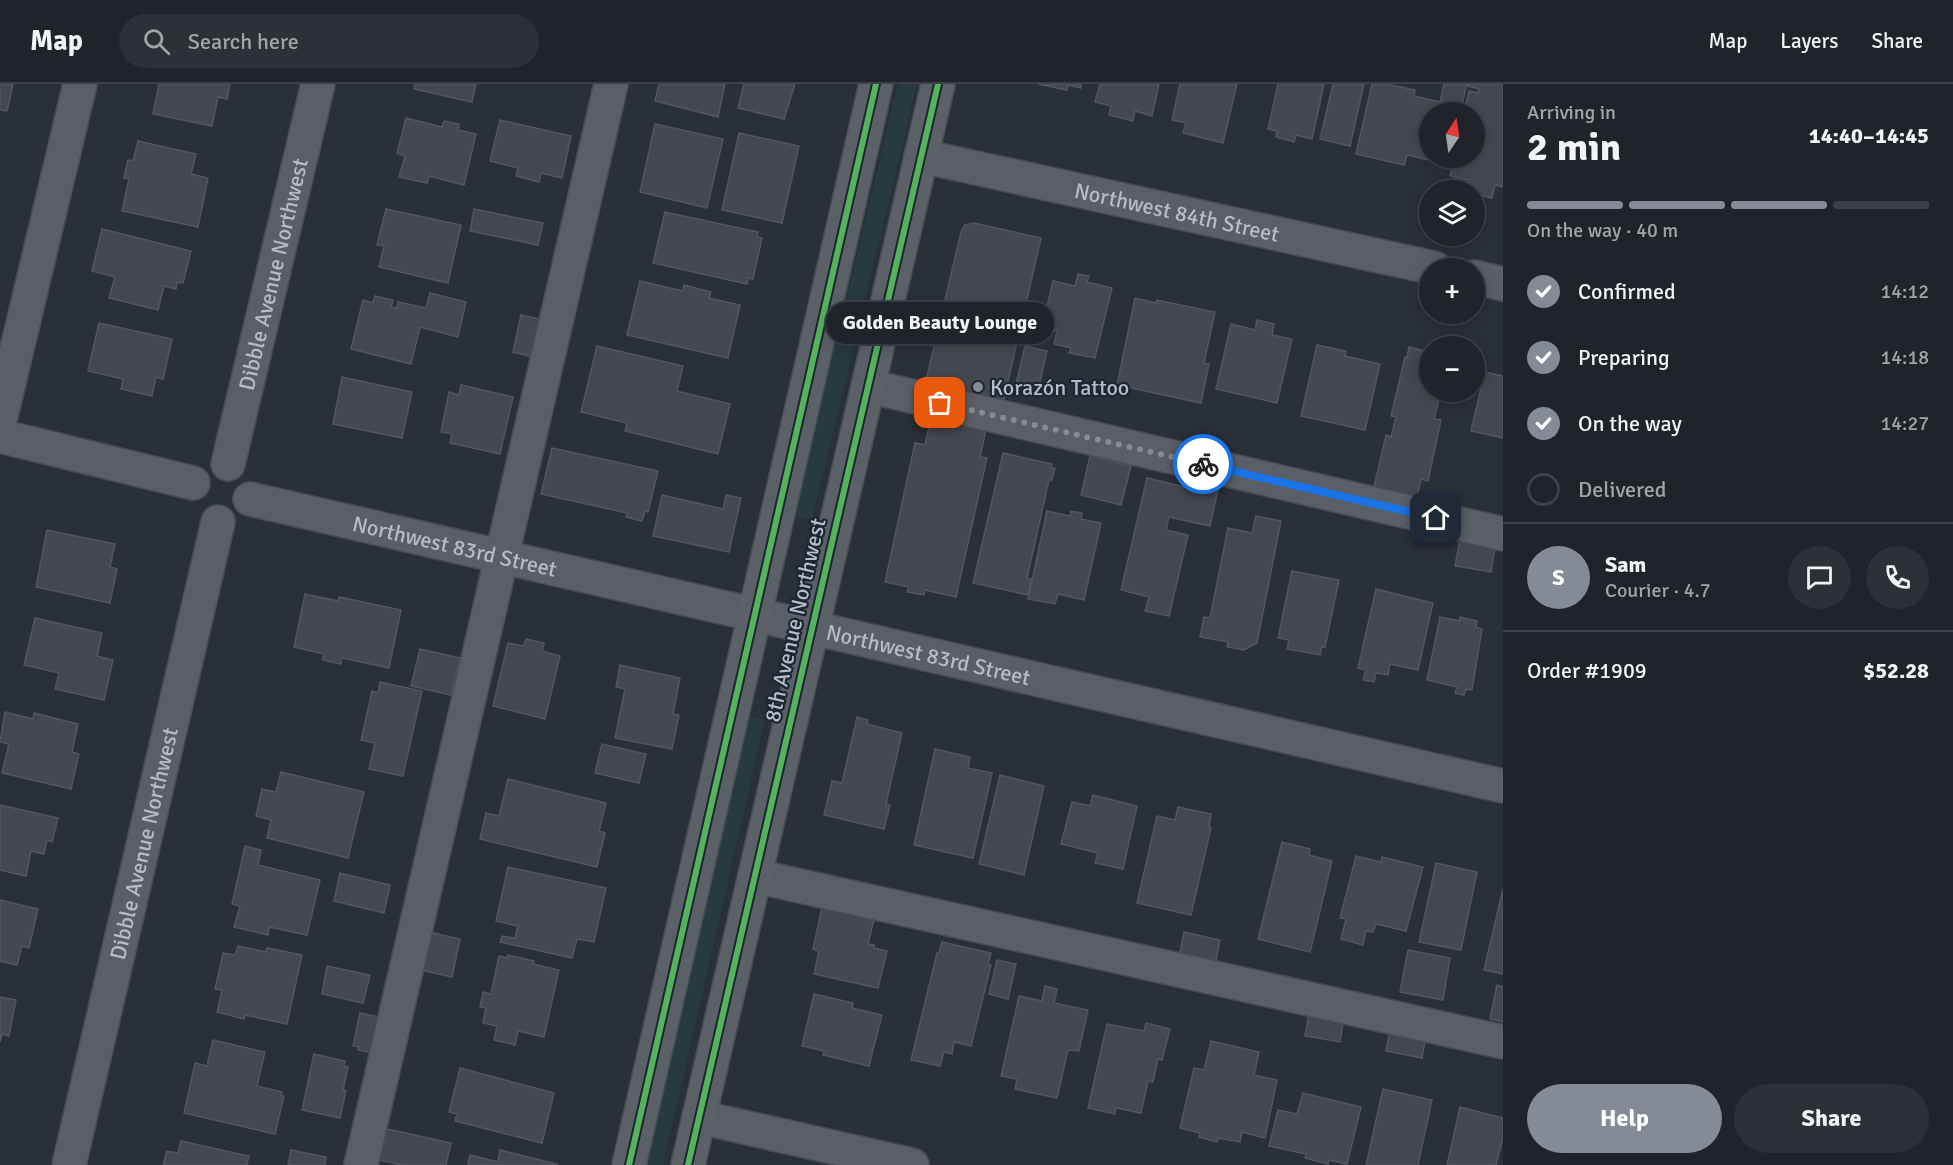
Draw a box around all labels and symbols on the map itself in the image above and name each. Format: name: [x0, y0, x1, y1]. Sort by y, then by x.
north arrow: [1419, 102, 1485, 168]
street label: Dibble Avenue Northwest: [232, 155, 314, 393]
street label: Northwest 84th Street: [1072, 176, 1282, 247]
callout: Golden Beauty Lounge: [826, 301, 1054, 343]
place label: Korazón Tattoo: [990, 374, 1129, 401]
pin: [914, 377, 965, 428]
marker: Korazón Tattoo: [971, 380, 985, 394]
courier: [1173, 434, 1233, 494]
pin: [1410, 492, 1461, 543]
street label: Northwest 83rd Street: [350, 509, 560, 582]
street label: 8th Avenue Northwest: [758, 515, 832, 725]
street label: Northwest 83rd Street: [824, 618, 1033, 691]
street label: Dibble Avenue Northwest: [104, 724, 184, 962]

